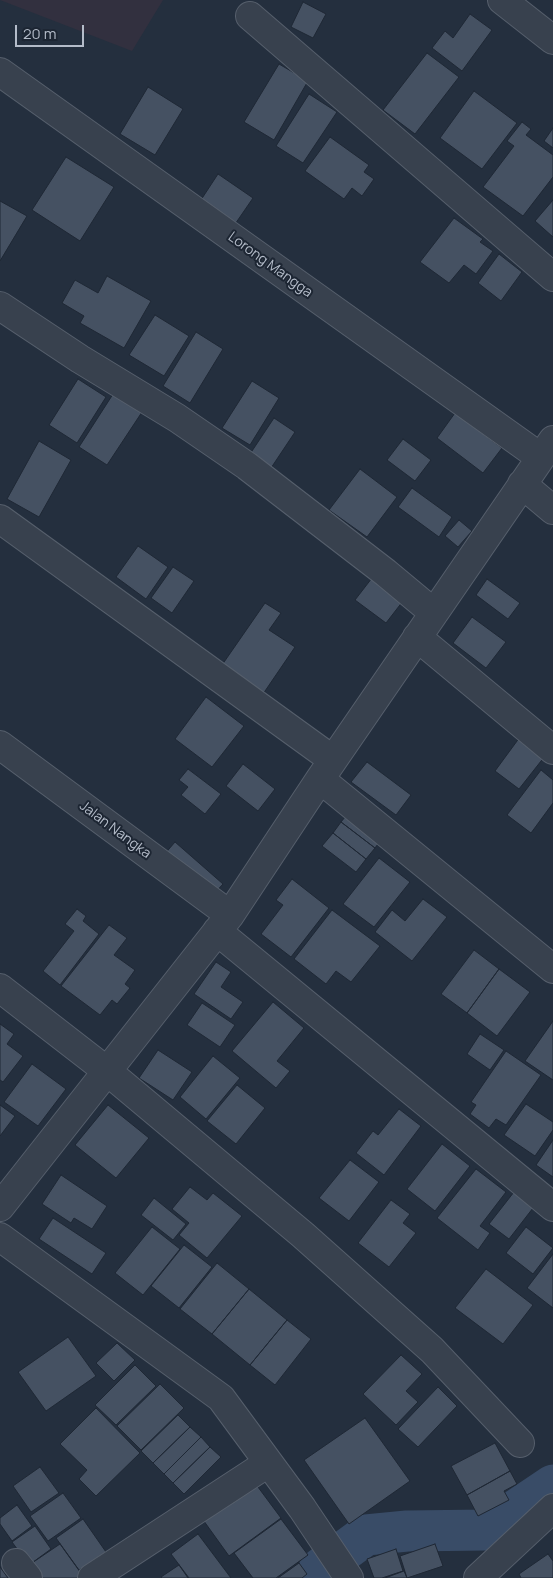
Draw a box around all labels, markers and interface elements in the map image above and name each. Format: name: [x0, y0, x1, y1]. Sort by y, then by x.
scale bar: [18, 15, 86, 47]
text: 20 m: [23, 23, 56, 44]
street label: Lorong Mangga: [225, 229, 315, 301]
street label: Jalan Nangka: [76, 798, 154, 862]

